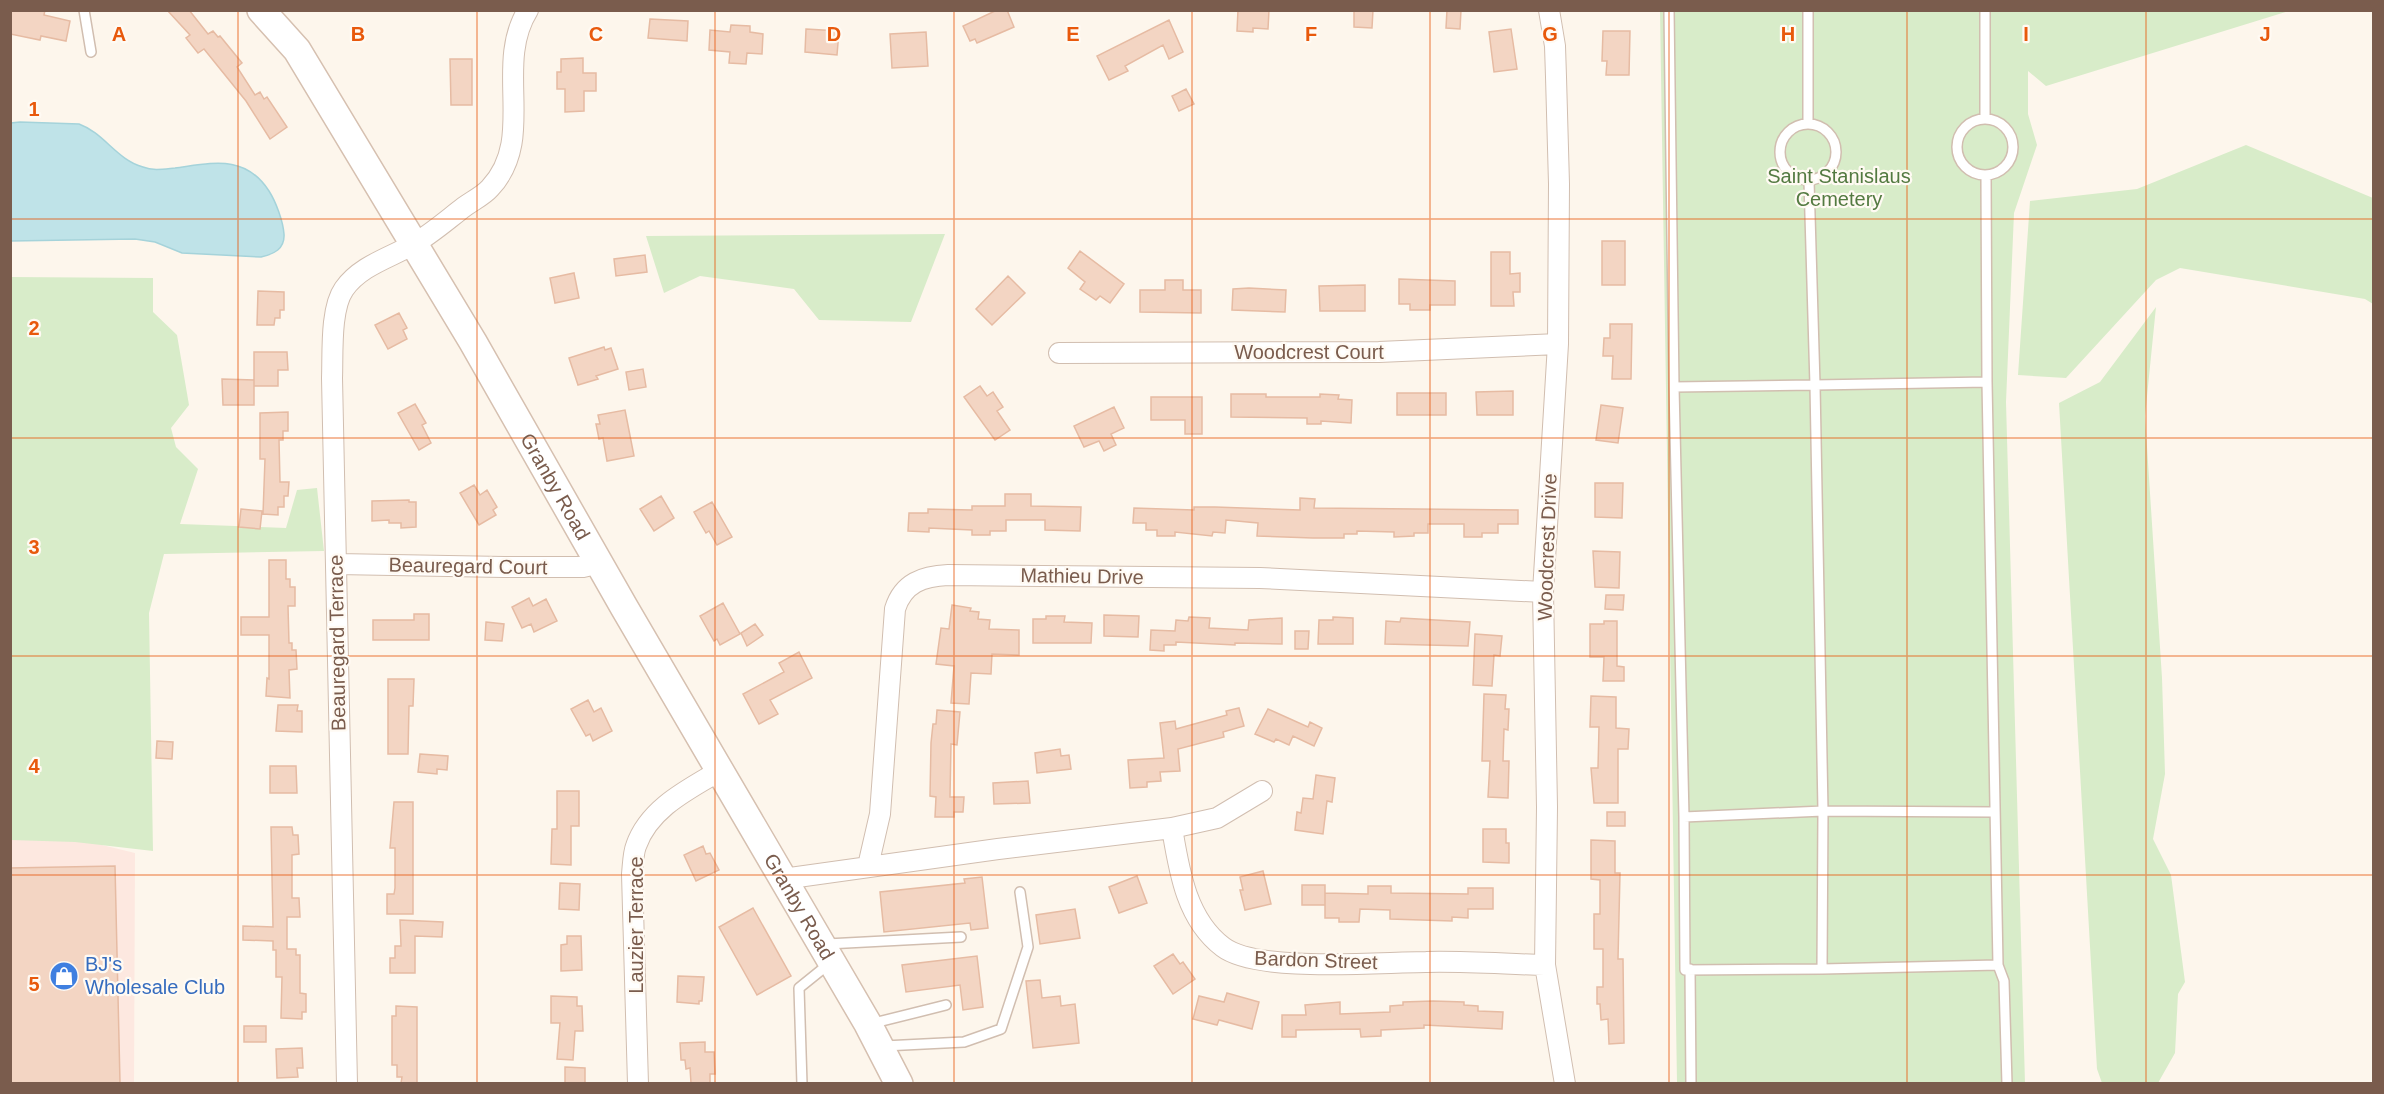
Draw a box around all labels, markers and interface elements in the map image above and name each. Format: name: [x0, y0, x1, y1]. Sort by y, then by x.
text: A: [112, 23, 126, 45]
text: B: [351, 23, 365, 45]
text: C: [589, 23, 603, 45]
text: D: [827, 23, 841, 45]
text: E: [1066, 23, 1080, 45]
text: F: [1305, 23, 1317, 45]
text: G: [1542, 23, 1558, 45]
text: H: [1781, 23, 1795, 45]
text: I: [2023, 23, 2029, 45]
text: J: [2259, 23, 2271, 45]
text: 1: [28, 98, 40, 120]
park label: Saint Stanislaus Cemetery: [1767, 165, 1911, 210]
text: 2: [28, 317, 40, 339]
street label: Woodcrest Court: [1234, 341, 1384, 363]
street label: Granby Road: [516, 429, 594, 544]
street label: Woodcrest Drive: [1533, 473, 1561, 621]
text: 3: [28, 536, 40, 558]
street label: Beauregard Court: [388, 554, 548, 578]
street label: Beauregard Terrace: [324, 555, 350, 731]
street label: Mathieu Drive: [1020, 564, 1144, 588]
text: 4: [28, 755, 40, 777]
street label: Granby Road: [760, 850, 839, 964]
street label: Lauzier Terrace: [625, 856, 647, 994]
street label: Bardon Street: [1254, 947, 1378, 973]
place label: BJ's Wholesale Club: [85, 953, 225, 998]
shop icon: BJ's Wholesale Club: [48, 960, 80, 992]
text: 5: [28, 973, 40, 995]

